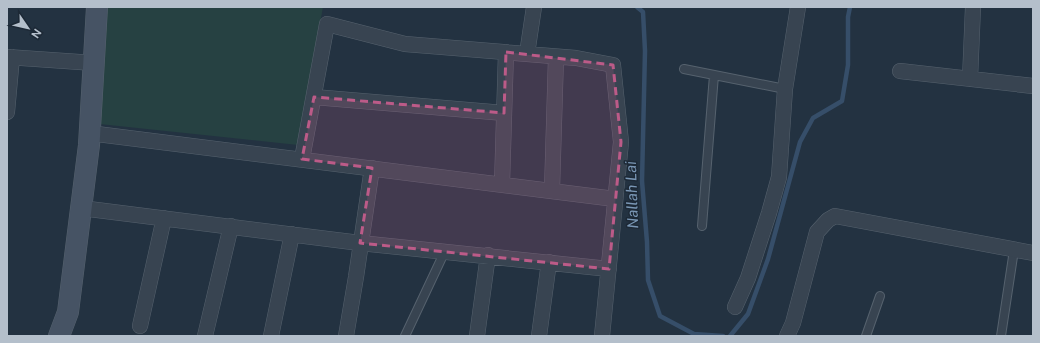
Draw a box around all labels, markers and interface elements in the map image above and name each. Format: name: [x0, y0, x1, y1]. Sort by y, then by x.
north arrow: [8, 8, 48, 48]
text: N: [29, 27, 44, 41]
water label: Nallah Lai: [622, 161, 641, 229]

